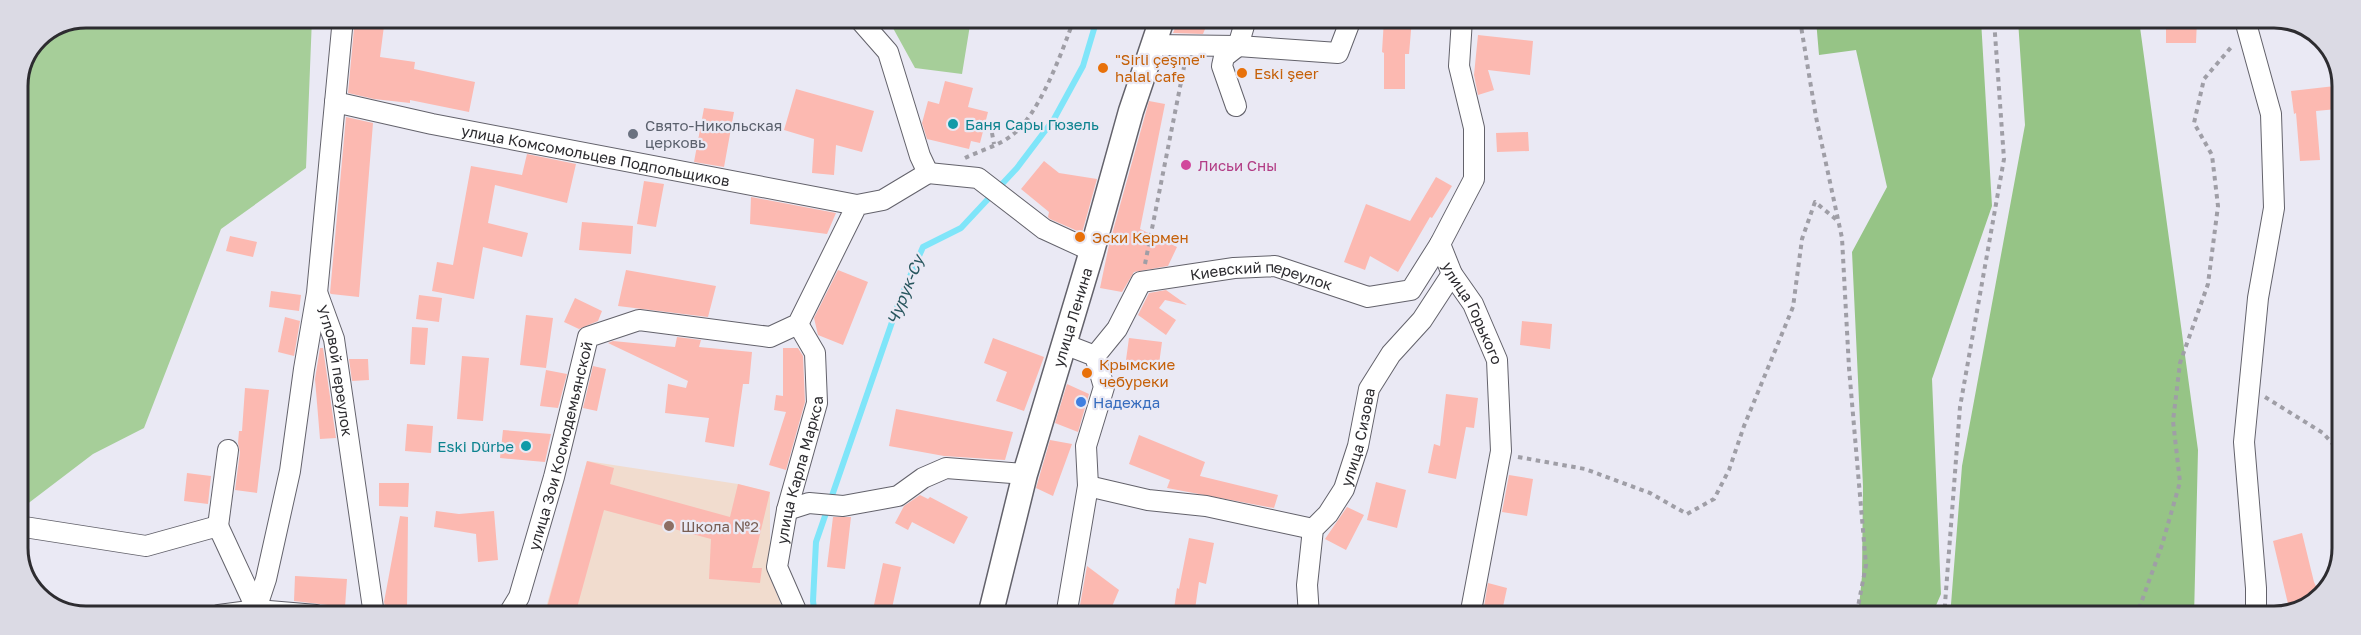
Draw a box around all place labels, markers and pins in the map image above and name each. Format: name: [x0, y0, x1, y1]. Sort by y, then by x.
place label: "Sirli çeşme" halal cafe: [1115, 50, 1205, 85]
marker: "Sirli çeşme" halal cafe: [1096, 61, 1110, 75]
place label: Eski şeer: [1254, 64, 1319, 82]
marker: Eski şeer: [1235, 66, 1249, 80]
place label: Баня Сары Гюзель: [965, 115, 1099, 133]
place label: Свято-Никольская церковь: [645, 116, 782, 151]
marker: Баня Сары Гюзель: [946, 117, 960, 131]
marker: Свято-Никольская церковь: [626, 127, 640, 141]
place label: Лисьи Сны: [1198, 156, 1277, 174]
marker: Лисьи Сны: [1179, 158, 1193, 172]
place label: Эски Кермен: [1092, 228, 1189, 246]
marker: Эски Кермен: [1073, 230, 1087, 244]
place label: Крымские чебуреки: [1099, 355, 1175, 390]
marker: Крымские чебуреки: [1080, 366, 1094, 380]
place label: Надежда: [1093, 393, 1160, 411]
marker: Надежда: [1074, 395, 1088, 409]
place label: Eski Dürbe: [437, 437, 514, 455]
marker: Eski Dürbe: [519, 439, 533, 453]
place label: Школа №2: [681, 517, 759, 535]
marker: Школа №2: [662, 519, 676, 533]

